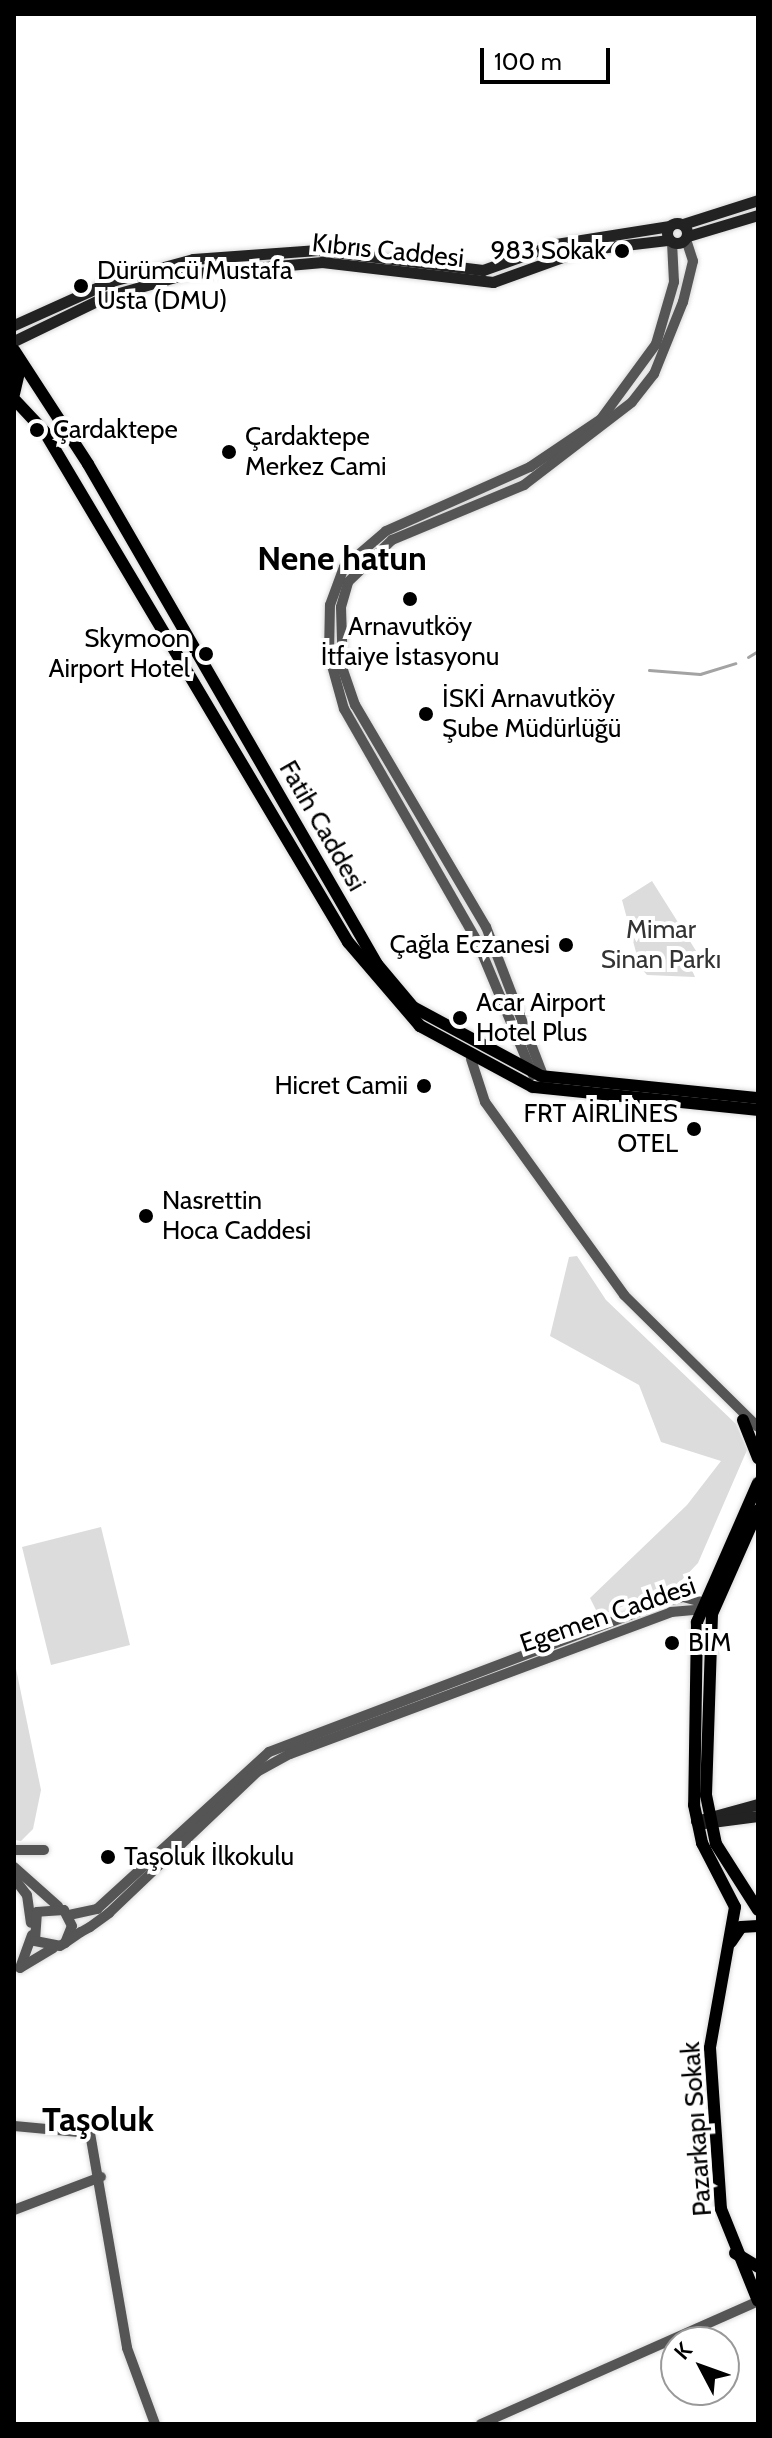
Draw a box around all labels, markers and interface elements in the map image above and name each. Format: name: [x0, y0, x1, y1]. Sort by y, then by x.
scale bar: [484, 32, 614, 82]
text: 100 m: [494, 47, 562, 76]
street label: Kıbrıs Caddesi: [311, 228, 465, 274]
place label: 983 Sokak: [490, 235, 606, 267]
marker: 983 Sokak: [613, 242, 631, 260]
place label: Dürümcü Mustafa Usta (DMU): [97, 255, 293, 316]
marker: Dürümcü Mustafa Usta (DMU): [72, 277, 90, 295]
place label: Çardaktepe: [53, 414, 178, 446]
marker: Çardaktepe: [28, 421, 46, 439]
place label: Çardaktepe Merkez Cami: [245, 421, 387, 482]
marker: Çardaktepe Merkez Cami: [220, 443, 238, 461]
district label: Nene hatun: [257, 539, 427, 579]
marker: Arnavutköy İtfaiye İstasyonu: [401, 590, 419, 608]
place label: Arnavutköy İtfaiye İstasyonu: [321, 611, 499, 672]
place label: Skymoon Airport Hotel: [48, 623, 190, 684]
marker: Skymoon Airport Hotel: [197, 645, 215, 663]
place label: İSKİ Arnavutköy Şube Müdürlüğü: [442, 683, 621, 744]
marker: İSKİ Arnavutköy Şube Müdürlüğü: [417, 705, 435, 723]
street label: Fatih Caddesi: [272, 755, 372, 897]
park label: Mimar Sinan Parkı: [601, 914, 721, 976]
place label: Çağla Eczanesi: [389, 929, 550, 961]
marker: Çağla Eczanesi: [557, 936, 575, 954]
place label: Acar Airport Hotel Plus: [476, 987, 606, 1048]
marker: Acar Airport Hotel Plus: [451, 1009, 469, 1027]
place label: Hicret Camii: [274, 1070, 408, 1102]
marker: Hicret Camii: [415, 1077, 433, 1095]
place label: FRT AİRLİNES OTEL: [523, 1098, 678, 1160]
marker: FRT AİRLİNES OTEL: [685, 1120, 703, 1138]
place label: Nasrettin Hoca Caddesi: [162, 1185, 311, 1246]
marker: Nasrettin Hoca Caddesi: [137, 1207, 155, 1225]
street label: Egemen Caddesi: [516, 1570, 700, 1660]
place label: BİM: [688, 1627, 731, 1659]
marker: BİM: [663, 1634, 681, 1652]
place label: Taşoluk İlkokulu: [124, 1841, 294, 1873]
marker: Taşoluk İlkokulu: [99, 1848, 117, 1866]
street label: Pazarkapı Sokak: [675, 2041, 719, 2217]
district label: Taşoluk: [42, 2100, 154, 2140]
north arrow: [660, 2326, 740, 2406]
text: K: [668, 2337, 698, 2365]

